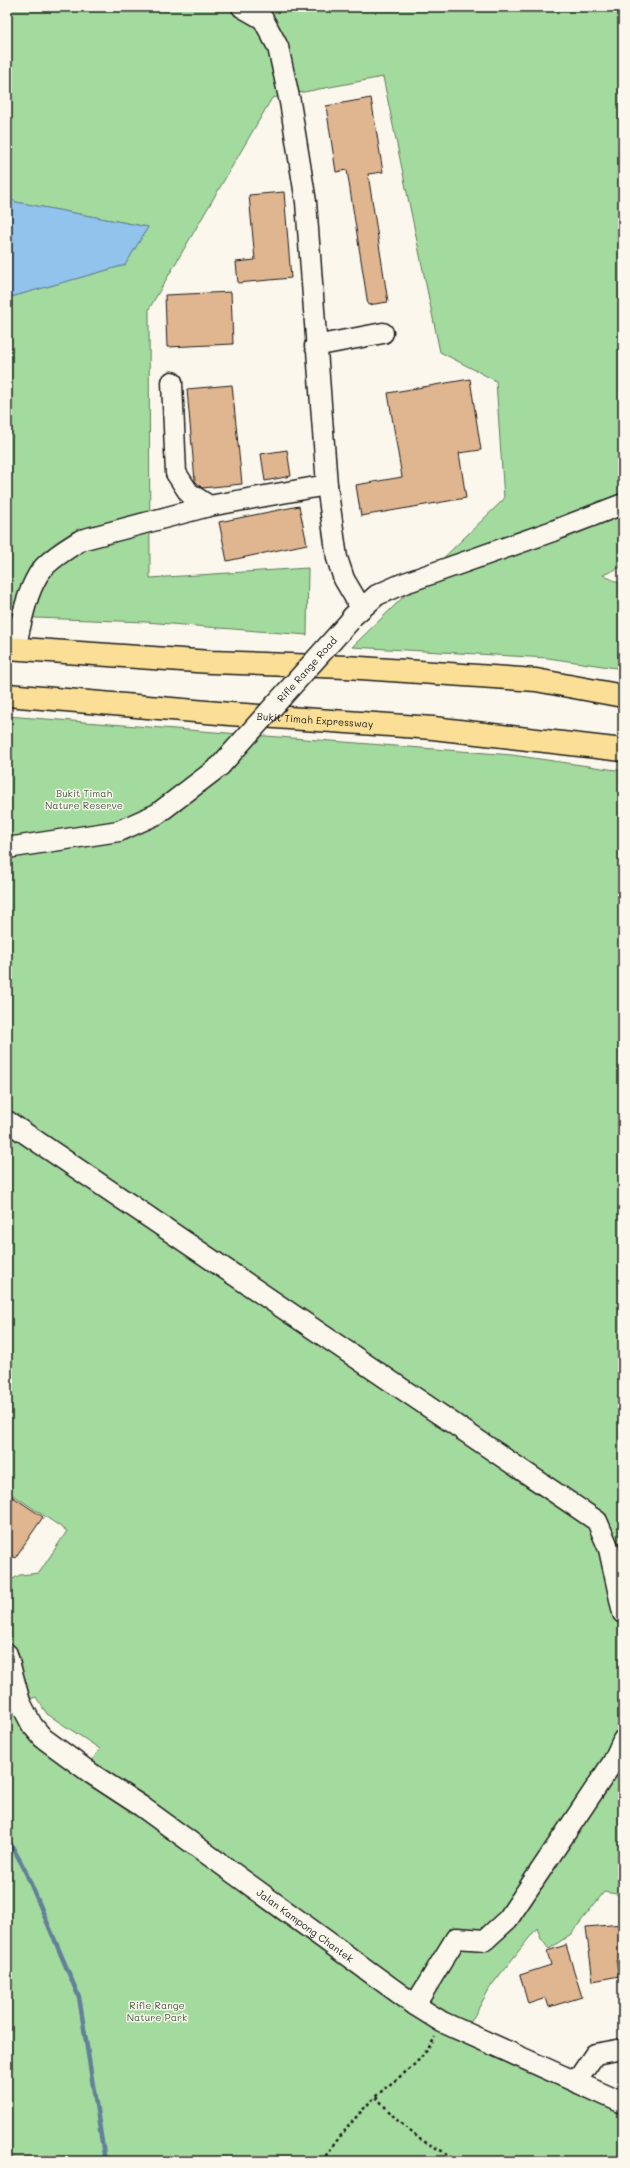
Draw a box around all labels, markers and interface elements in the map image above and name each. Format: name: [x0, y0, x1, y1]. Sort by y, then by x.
street label: Rifle Range Road: [274, 633, 340, 705]
street label: Bukit Timah Expressway: [256, 709, 374, 731]
park label: Bukit Timah Nature Reserve: [45, 786, 123, 812]
street label: Jalan Kampong Chantek: [254, 1885, 357, 1965]
park label: Rifle Range Nature Park: [127, 1998, 187, 2024]

